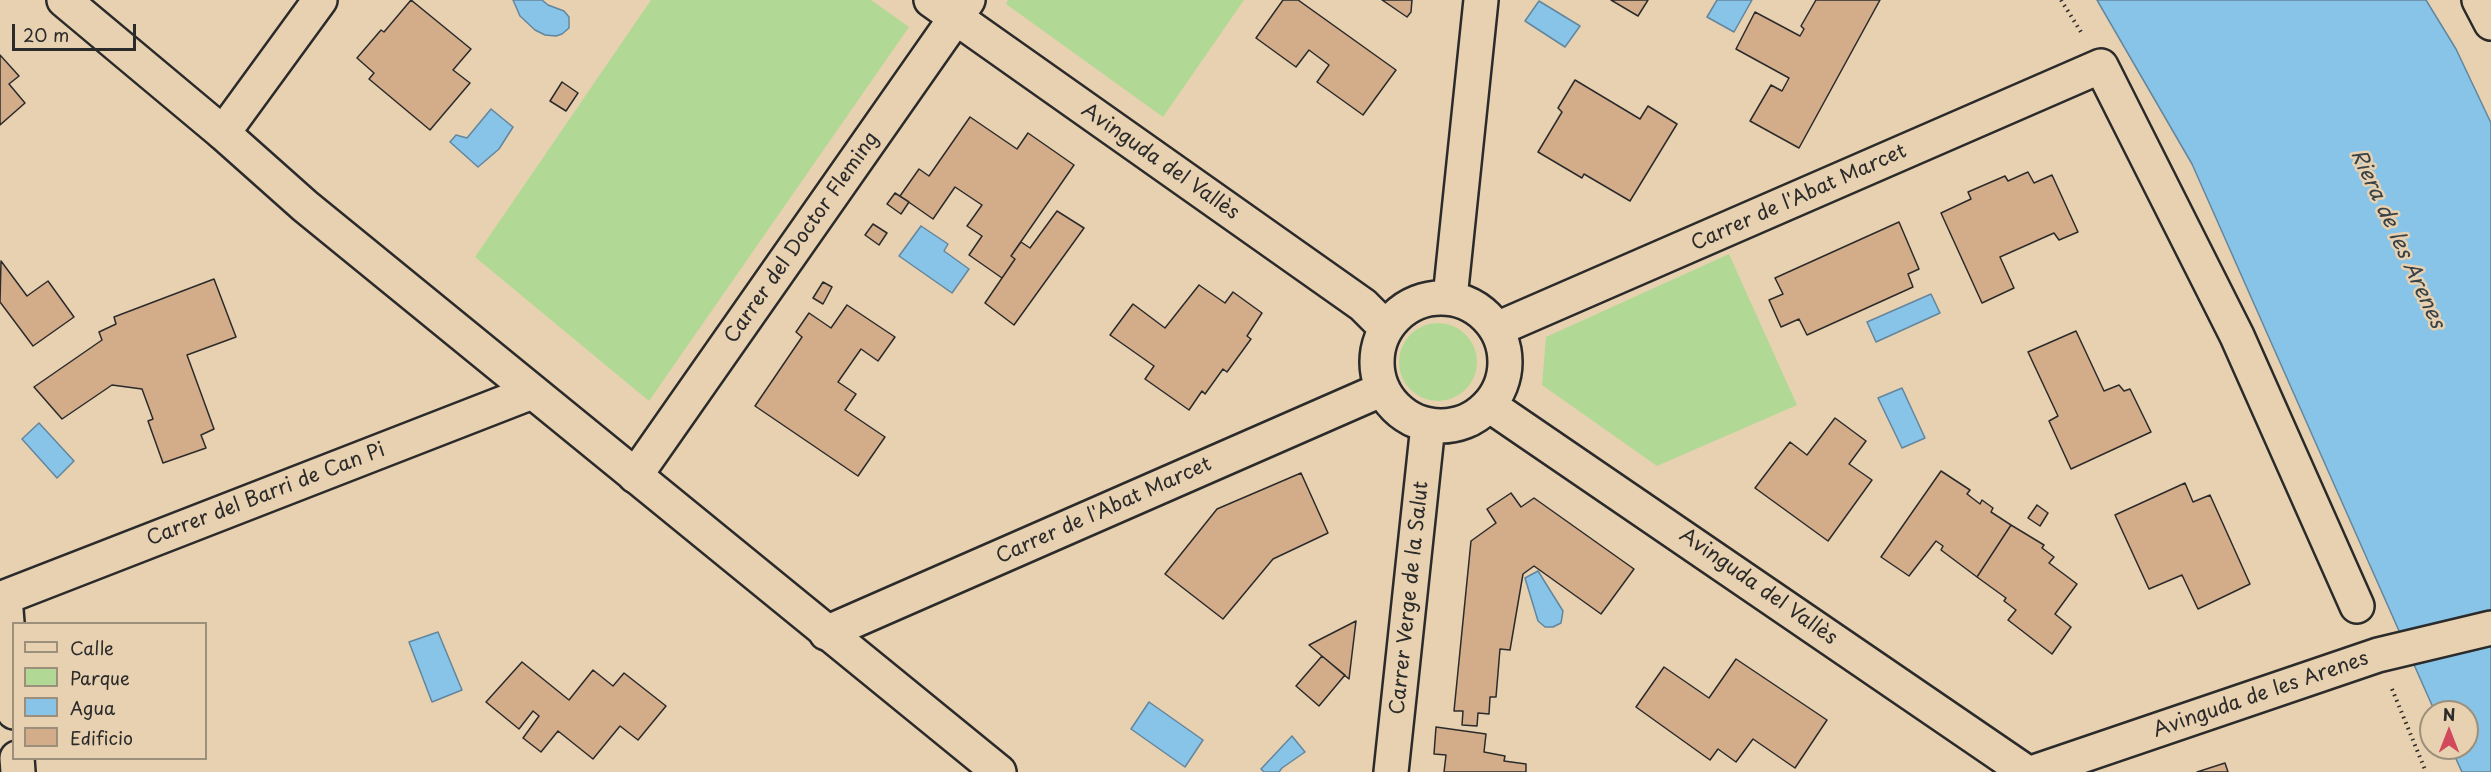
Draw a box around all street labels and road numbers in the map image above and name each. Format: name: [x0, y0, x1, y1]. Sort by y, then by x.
street label: Avinguda del Vallès: [1077, 99, 1243, 225]
street label: Carrer del Doctor Fleming: [720, 128, 884, 348]
street label: Carrer de l'Abat Marcet: [1688, 140, 1910, 256]
street label: Carrer del Barri de Can Pi: [143, 438, 389, 552]
street label: Carrer de l'Abat Marcet: [993, 453, 1215, 569]
street label: Carrer Verge de la Salut: [1386, 480, 1434, 716]
street label: Avinguda del Vallès: [1675, 524, 1841, 650]
street label: Avinguda de les Arenes: [2150, 647, 2372, 743]

